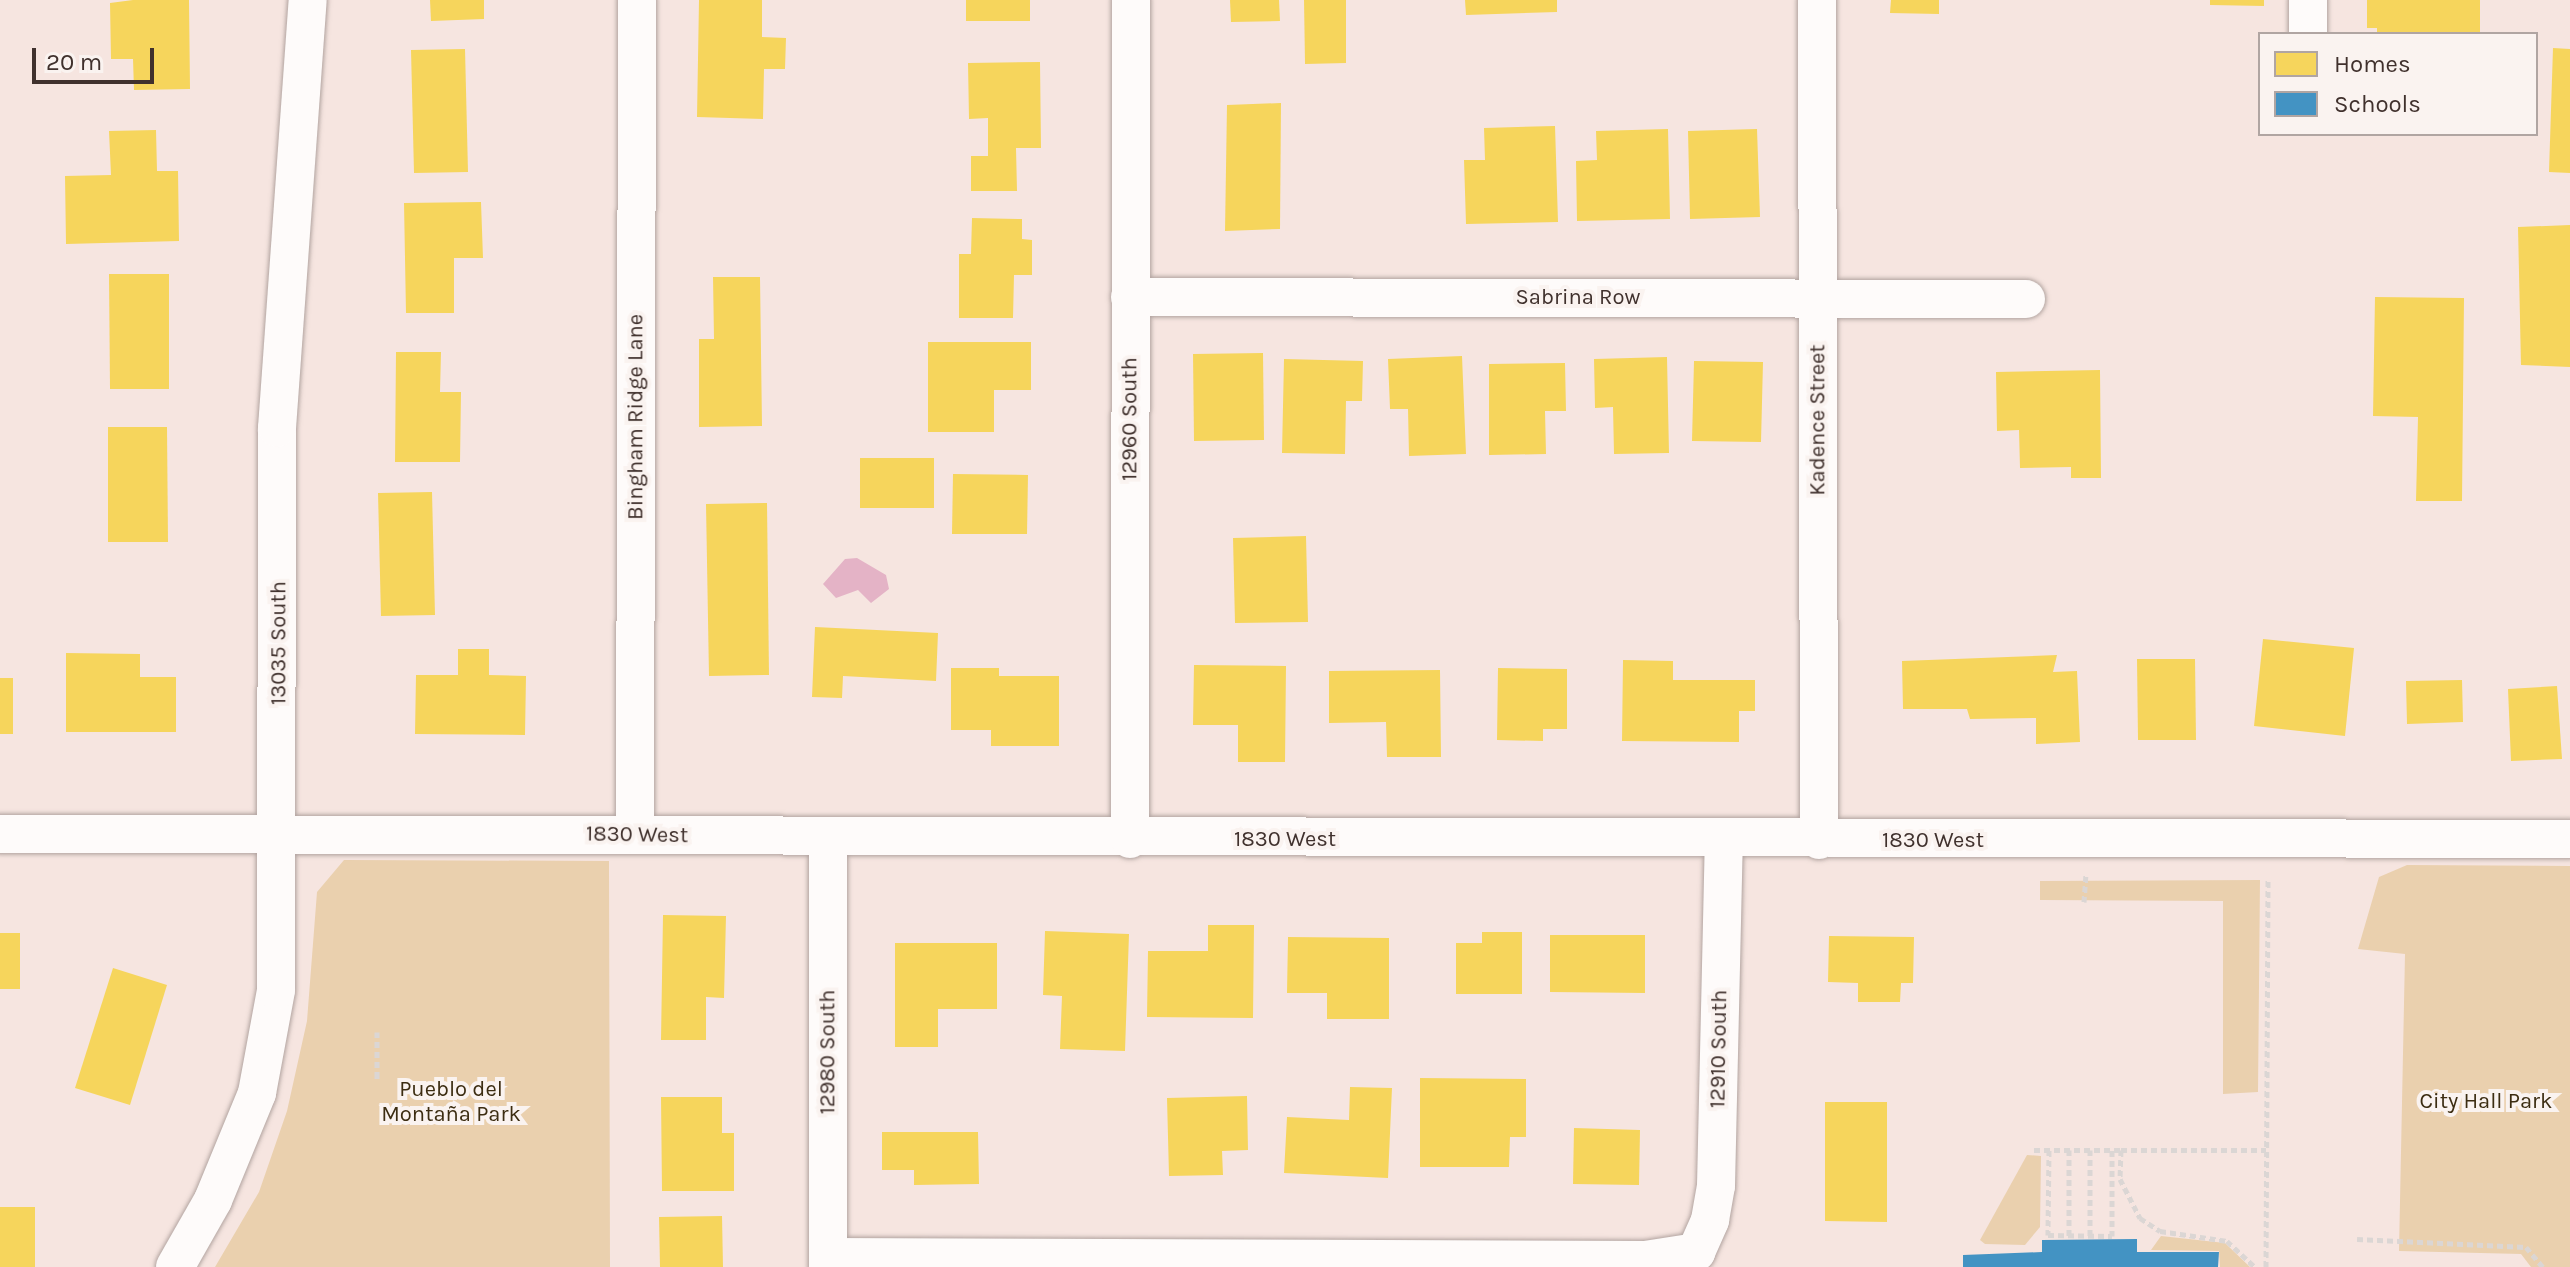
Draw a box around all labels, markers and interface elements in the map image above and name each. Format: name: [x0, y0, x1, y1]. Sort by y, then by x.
scale bar: [36, 32, 158, 82]
legend: [2258, 32, 2538, 136]
text: 20 m: [46, 48, 102, 76]
text: Homes: [2334, 50, 2411, 78]
text: Schools: [2334, 90, 2421, 118]
street label: Sabrina Row: [1515, 285, 1641, 311]
street label: Bingham Ridge Lane: [623, 314, 649, 520]
street label: Kadence Street: [1805, 344, 1831, 496]
street label: 12960 South: [1117, 357, 1143, 481]
street label: 13035 South: [266, 581, 292, 705]
street label: 1830 West: [586, 821, 688, 849]
street label: 1830 West: [1234, 827, 1336, 853]
street label: 1830 West: [1882, 828, 1984, 854]
street label: 12980 South: [815, 990, 841, 1114]
street label: 12910 South: [1705, 990, 1733, 1108]
park label: Pueblo del Montaña Park: [381, 1076, 521, 1128]
park label: City Hall Park: [2420, 1089, 2552, 1115]

